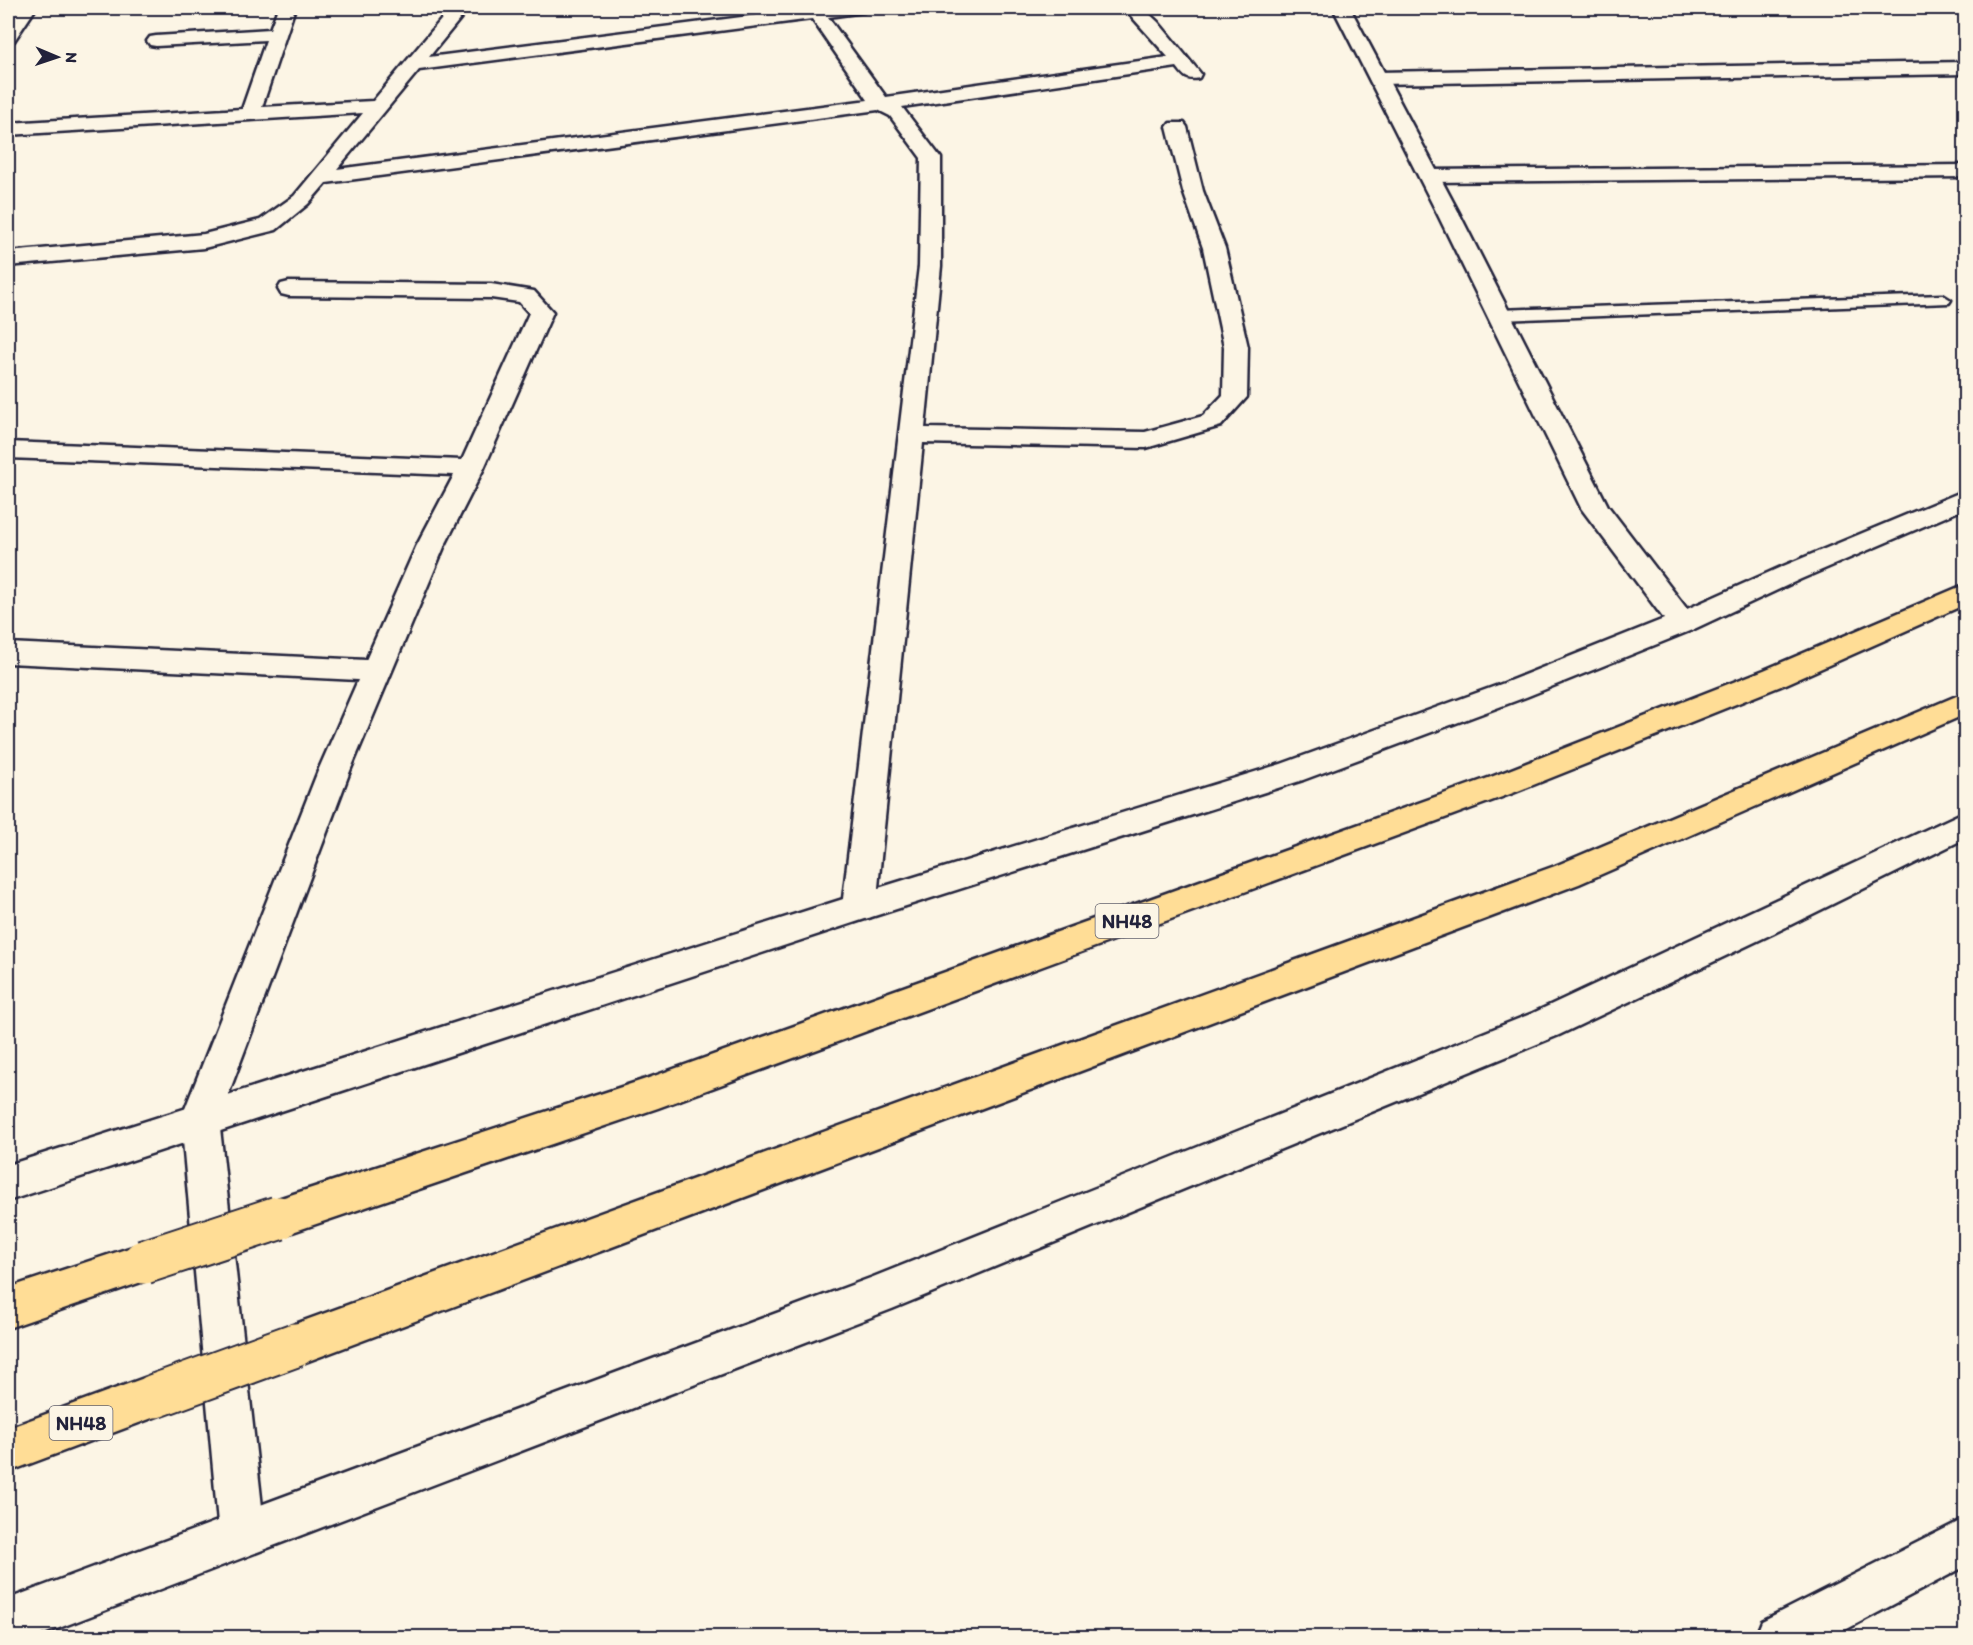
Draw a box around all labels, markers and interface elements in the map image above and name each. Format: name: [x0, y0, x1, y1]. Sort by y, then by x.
north arrow: [27, 27, 87, 87]
text: N: [62, 52, 81, 63]
road number: NH48: [1096, 904, 1158, 938]
road number: NH48: [50, 1406, 112, 1440]

